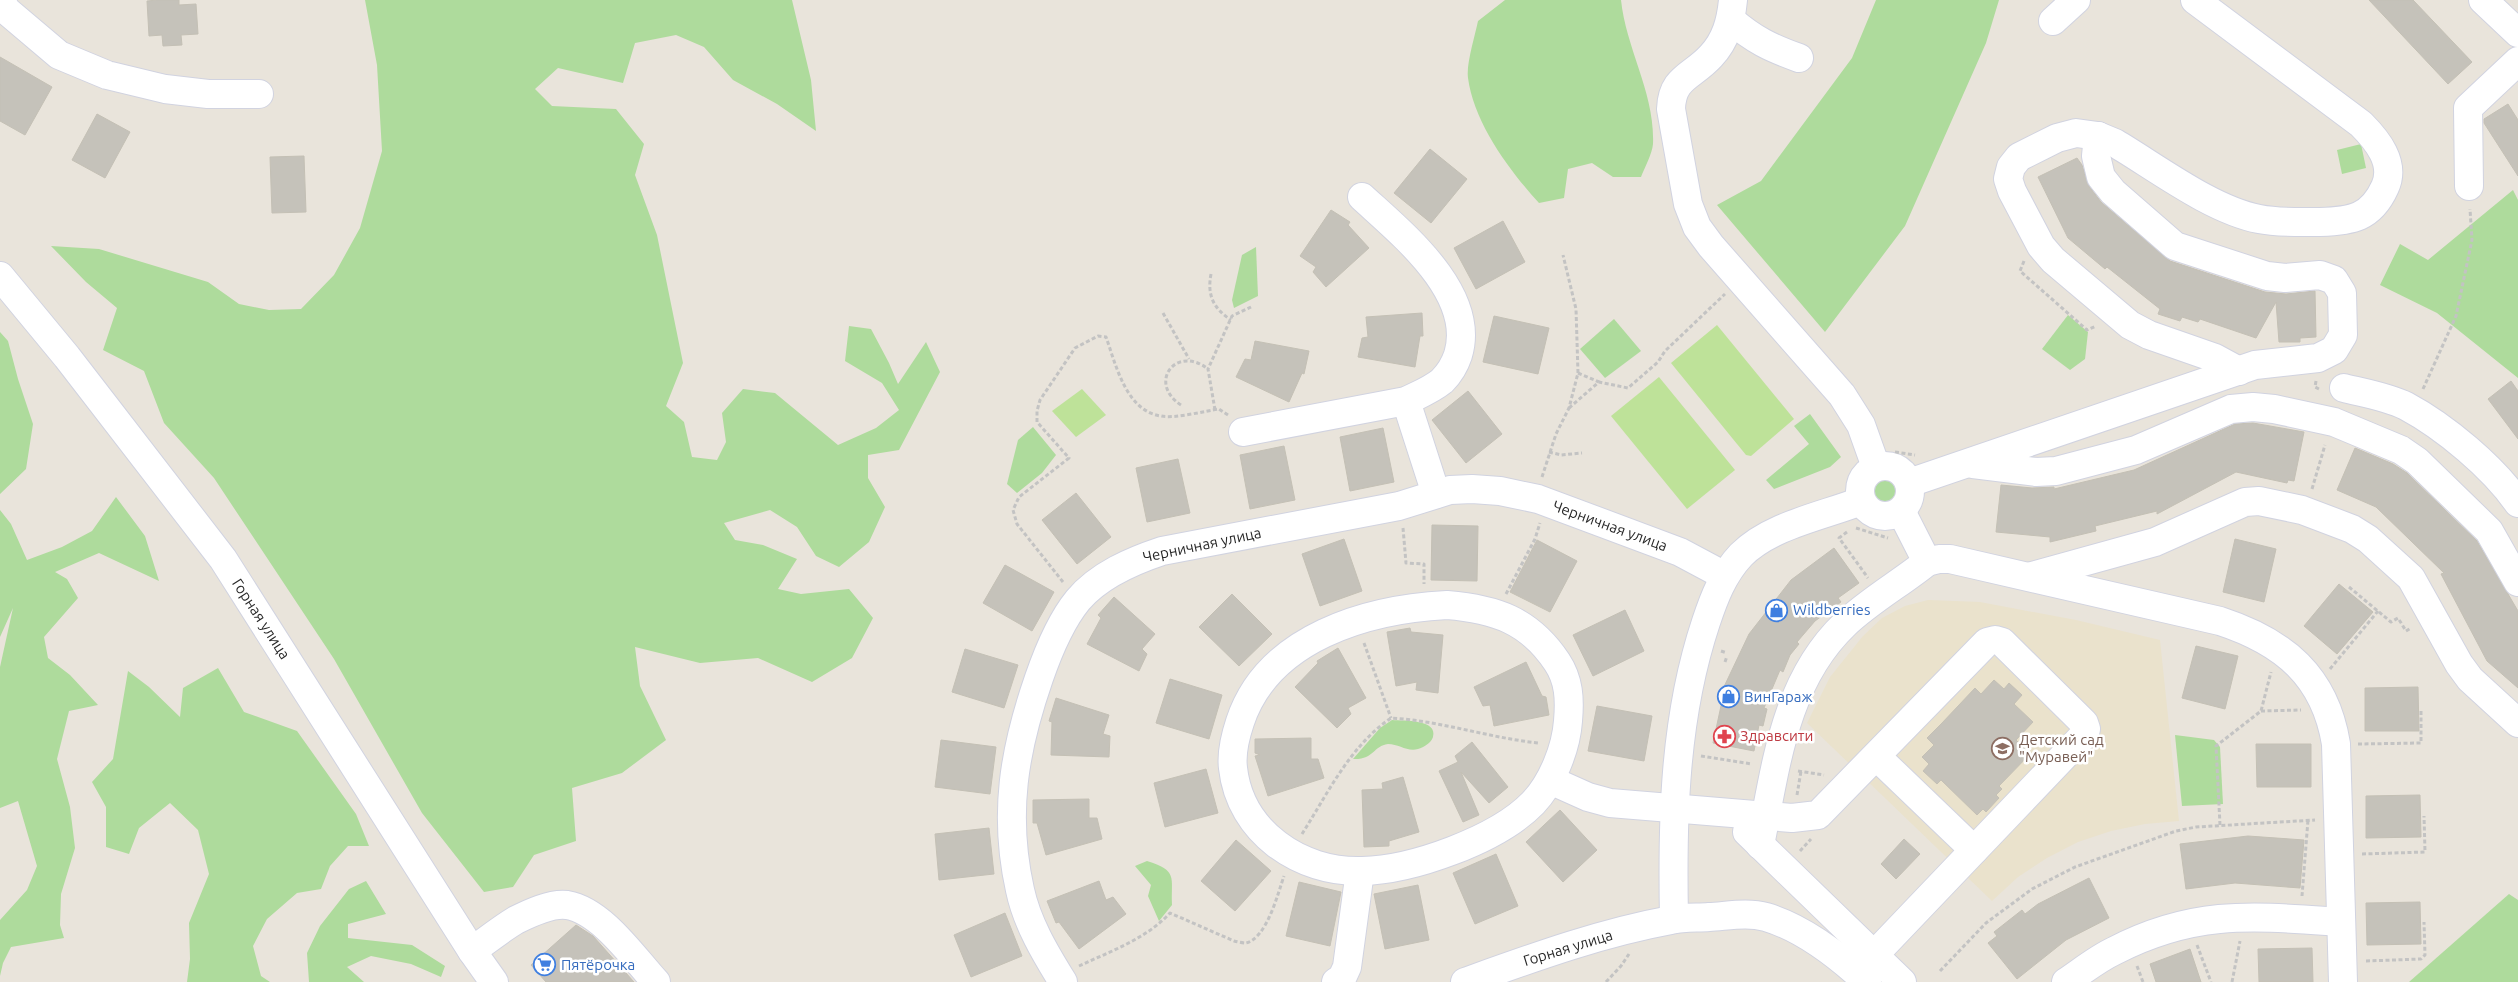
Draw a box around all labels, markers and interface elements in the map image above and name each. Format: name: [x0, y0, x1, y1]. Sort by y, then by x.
street label: Черничная улица: [1550, 497, 1670, 554]
street label: Черничная улица: [1141, 524, 1263, 565]
street label: Горная улица: [229, 575, 294, 662]
shop icon: Wildberries: [1765, 598, 1789, 622]
place label: Wildberries: [1793, 601, 1870, 618]
shop icon: ВинГараж: [1716, 685, 1740, 709]
place label: ВинГараж: [1744, 688, 1813, 705]
pharmacy icon: Здравсити: [1712, 724, 1736, 748]
place label: Здравсити: [1740, 727, 1813, 744]
place label: Детский сад "Муравей": [2019, 731, 2104, 765]
school or university icon: Детский сад "Муравей": [1991, 737, 2015, 761]
street label: Горная улица: [1521, 926, 1615, 969]
supermarket icon: Пятёрочка: [533, 953, 557, 977]
place label: Пятёрочка: [561, 956, 635, 973]

